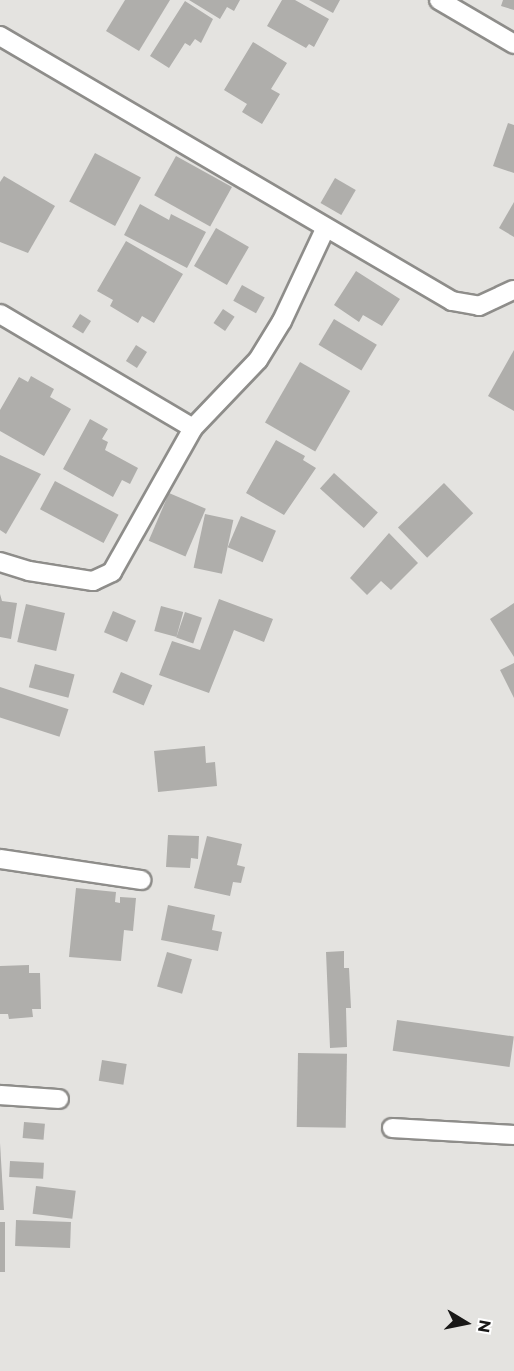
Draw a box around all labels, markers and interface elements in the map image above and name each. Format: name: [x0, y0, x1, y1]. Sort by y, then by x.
north arrow: [436, 1293, 496, 1353]
text: N: [474, 1318, 495, 1334]

